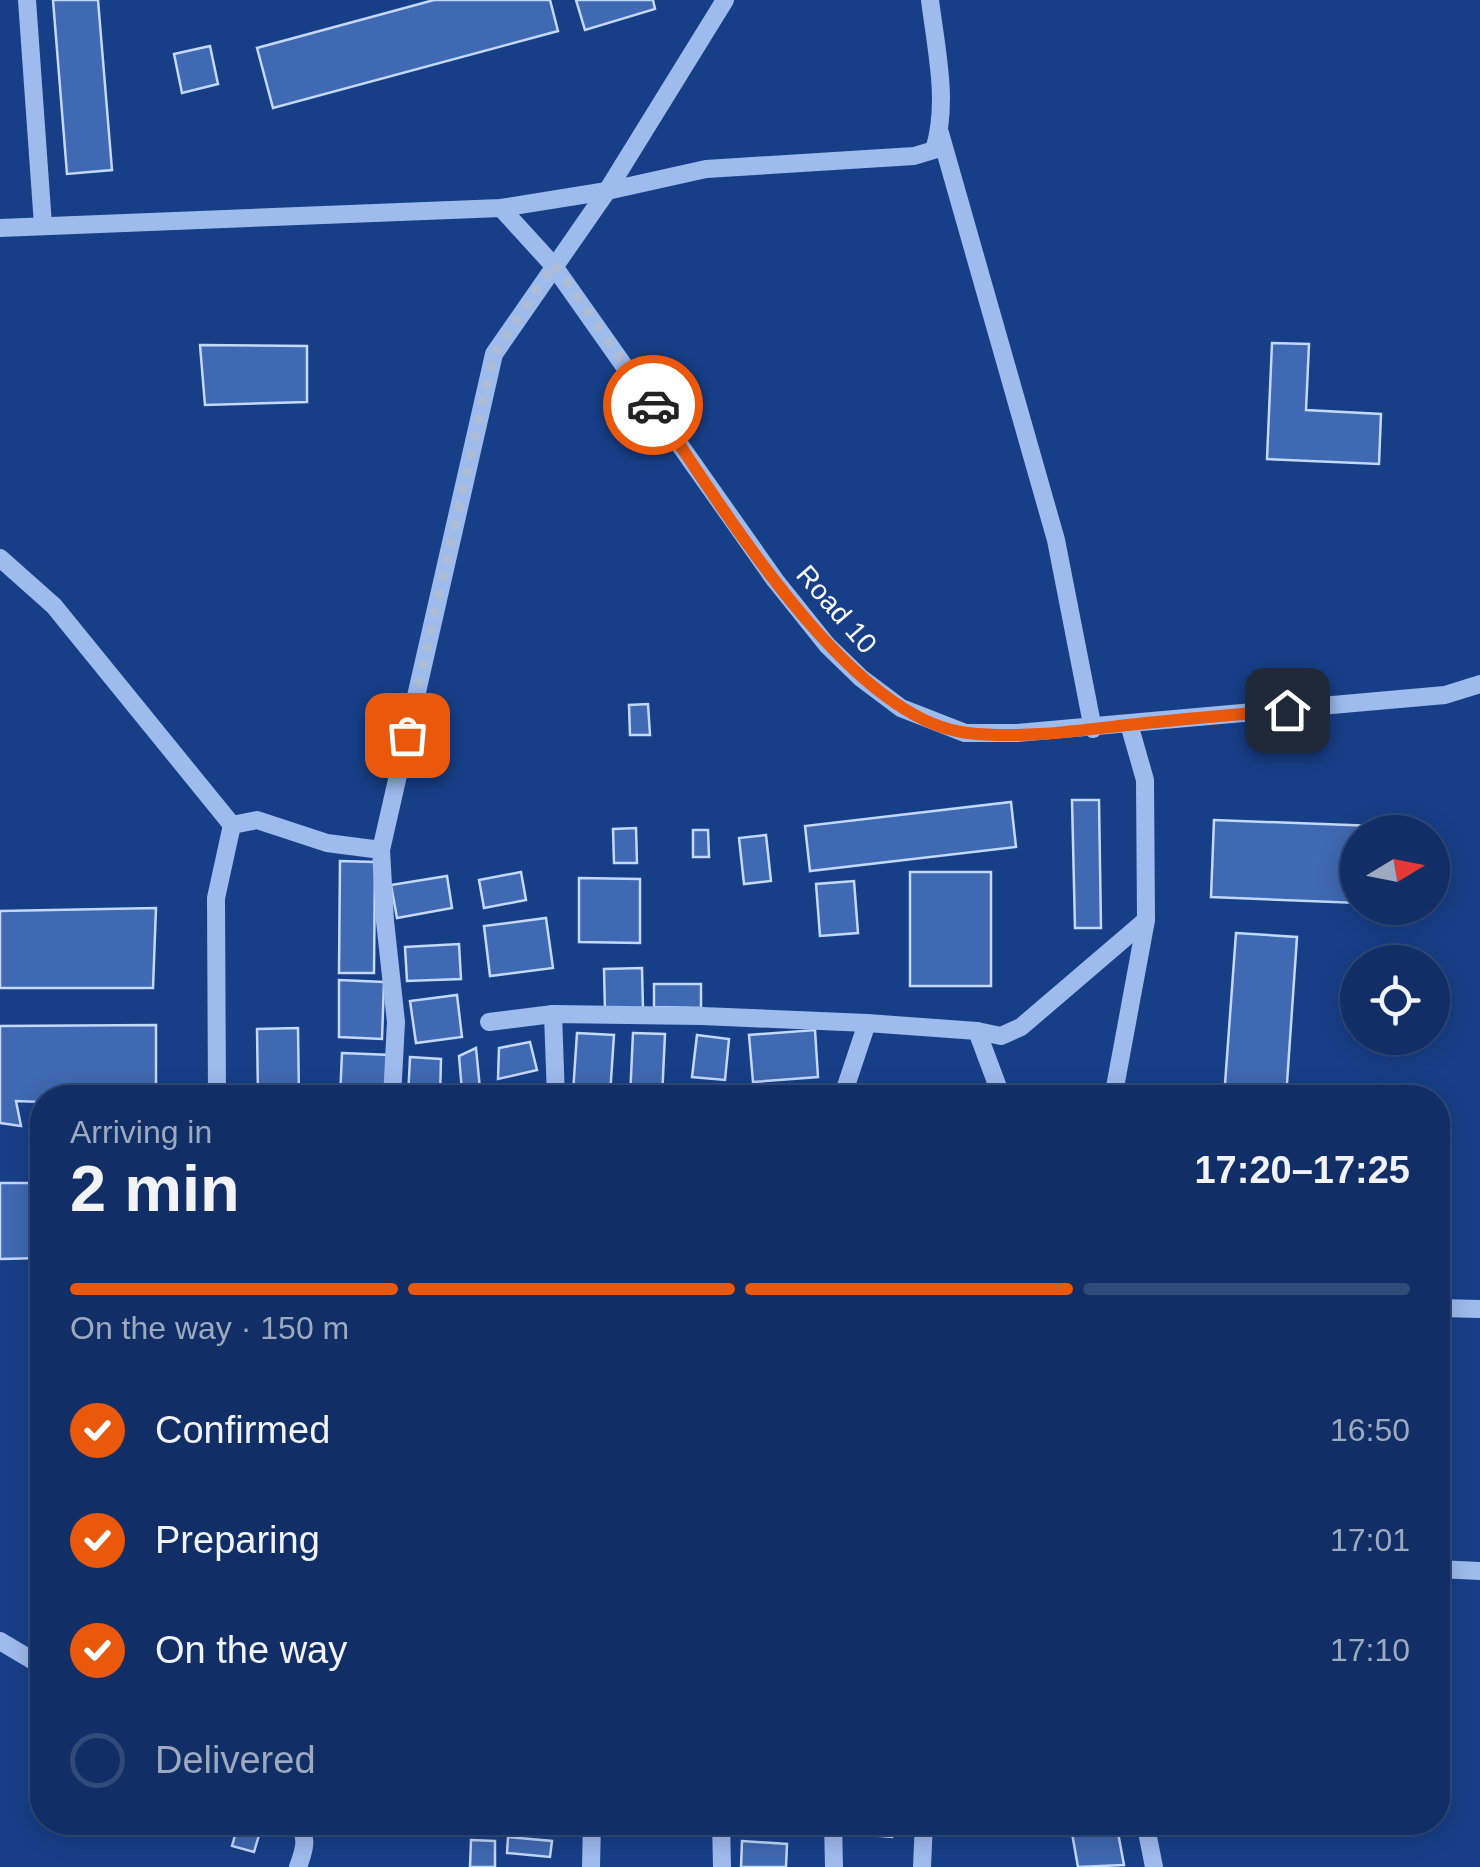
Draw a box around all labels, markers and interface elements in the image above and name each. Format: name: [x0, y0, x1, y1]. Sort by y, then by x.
courier: [603, 355, 703, 455]
icon: car: [626, 378, 681, 433]
street label: Road 10: [790, 559, 883, 659]
pin: [1245, 668, 1330, 753]
icon: home: [1260, 683, 1315, 738]
pin: [365, 693, 450, 778]
icon: bag: [380, 708, 435, 763]
north arrow: [1340, 815, 1450, 925]
map controls: [1340, 815, 1450, 1055]
button: locate: [1340, 945, 1450, 1055]
text: Arriving in: [70, 1114, 212, 1150]
text: 17:20–17:25: [1194, 1149, 1410, 1191]
text: 2 min: [70, 1152, 240, 1225]
text: On the way · 150 m: [70, 1310, 349, 1346]
icon: check: [70, 1403, 125, 1458]
text: Confirmed: [155, 1409, 330, 1451]
text: 16:50: [1330, 1412, 1410, 1448]
icon: check: [70, 1513, 125, 1568]
text: Preparing: [155, 1519, 320, 1561]
text: 17:01: [1330, 1522, 1410, 1558]
icon: check: [70, 1623, 125, 1678]
text: On the way: [155, 1629, 347, 1671]
text: 17:10: [1330, 1632, 1410, 1668]
text: Delivered: [155, 1739, 316, 1781]

